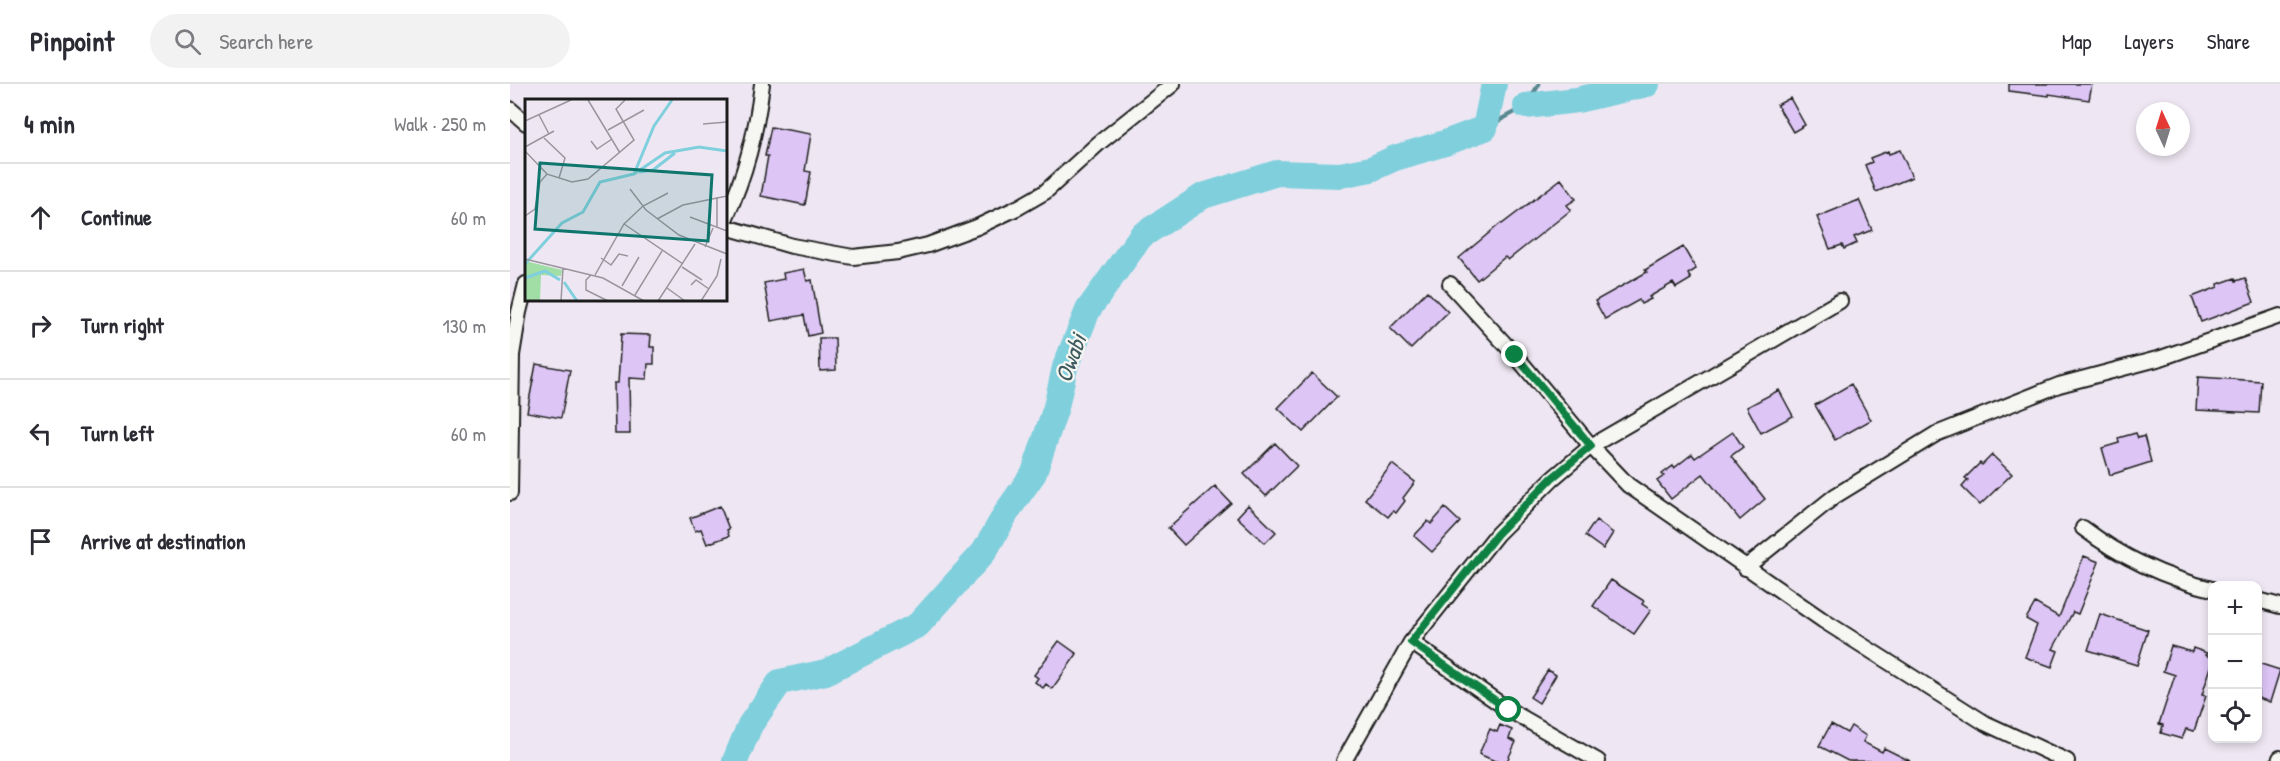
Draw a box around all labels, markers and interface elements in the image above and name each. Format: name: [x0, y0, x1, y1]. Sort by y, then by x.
search box: [150, 14, 570, 68]
text: Pinpoint: [30, 22, 114, 60]
icon: search: [171, 25, 204, 58]
text: Search here: [219, 26, 313, 56]
text: Map: [2062, 27, 2091, 56]
text: Layers: [2124, 27, 2174, 56]
text: Share: [2207, 27, 2250, 56]
inset map: [525, 99, 728, 302]
north arrow: [2136, 102, 2190, 156]
text: 4 min: [24, 106, 75, 141]
text: Walk · 250 m: [394, 110, 486, 137]
icon: ahead: [24, 201, 57, 234]
text: Continue: [81, 202, 152, 232]
text: 60 m: [451, 204, 486, 231]
icon: right: [24, 309, 57, 342]
text: Turn right: [81, 310, 164, 340]
text: 130 m: [443, 312, 486, 339]
water label: Owabi: [1047, 327, 1094, 387]
route end: [1501, 341, 1527, 367]
icon: left: [24, 417, 57, 450]
text: Turn left: [81, 418, 154, 448]
text: 60 m: [451, 420, 486, 447]
icon: arrive: [24, 525, 57, 558]
text: Arrive at destination: [81, 526, 246, 556]
map controls: [2208, 581, 2262, 743]
button: +: [2208, 581, 2262, 635]
button: −: [2208, 635, 2262, 689]
button: locate: [2208, 689, 2262, 743]
route start: [1495, 696, 1521, 722]

